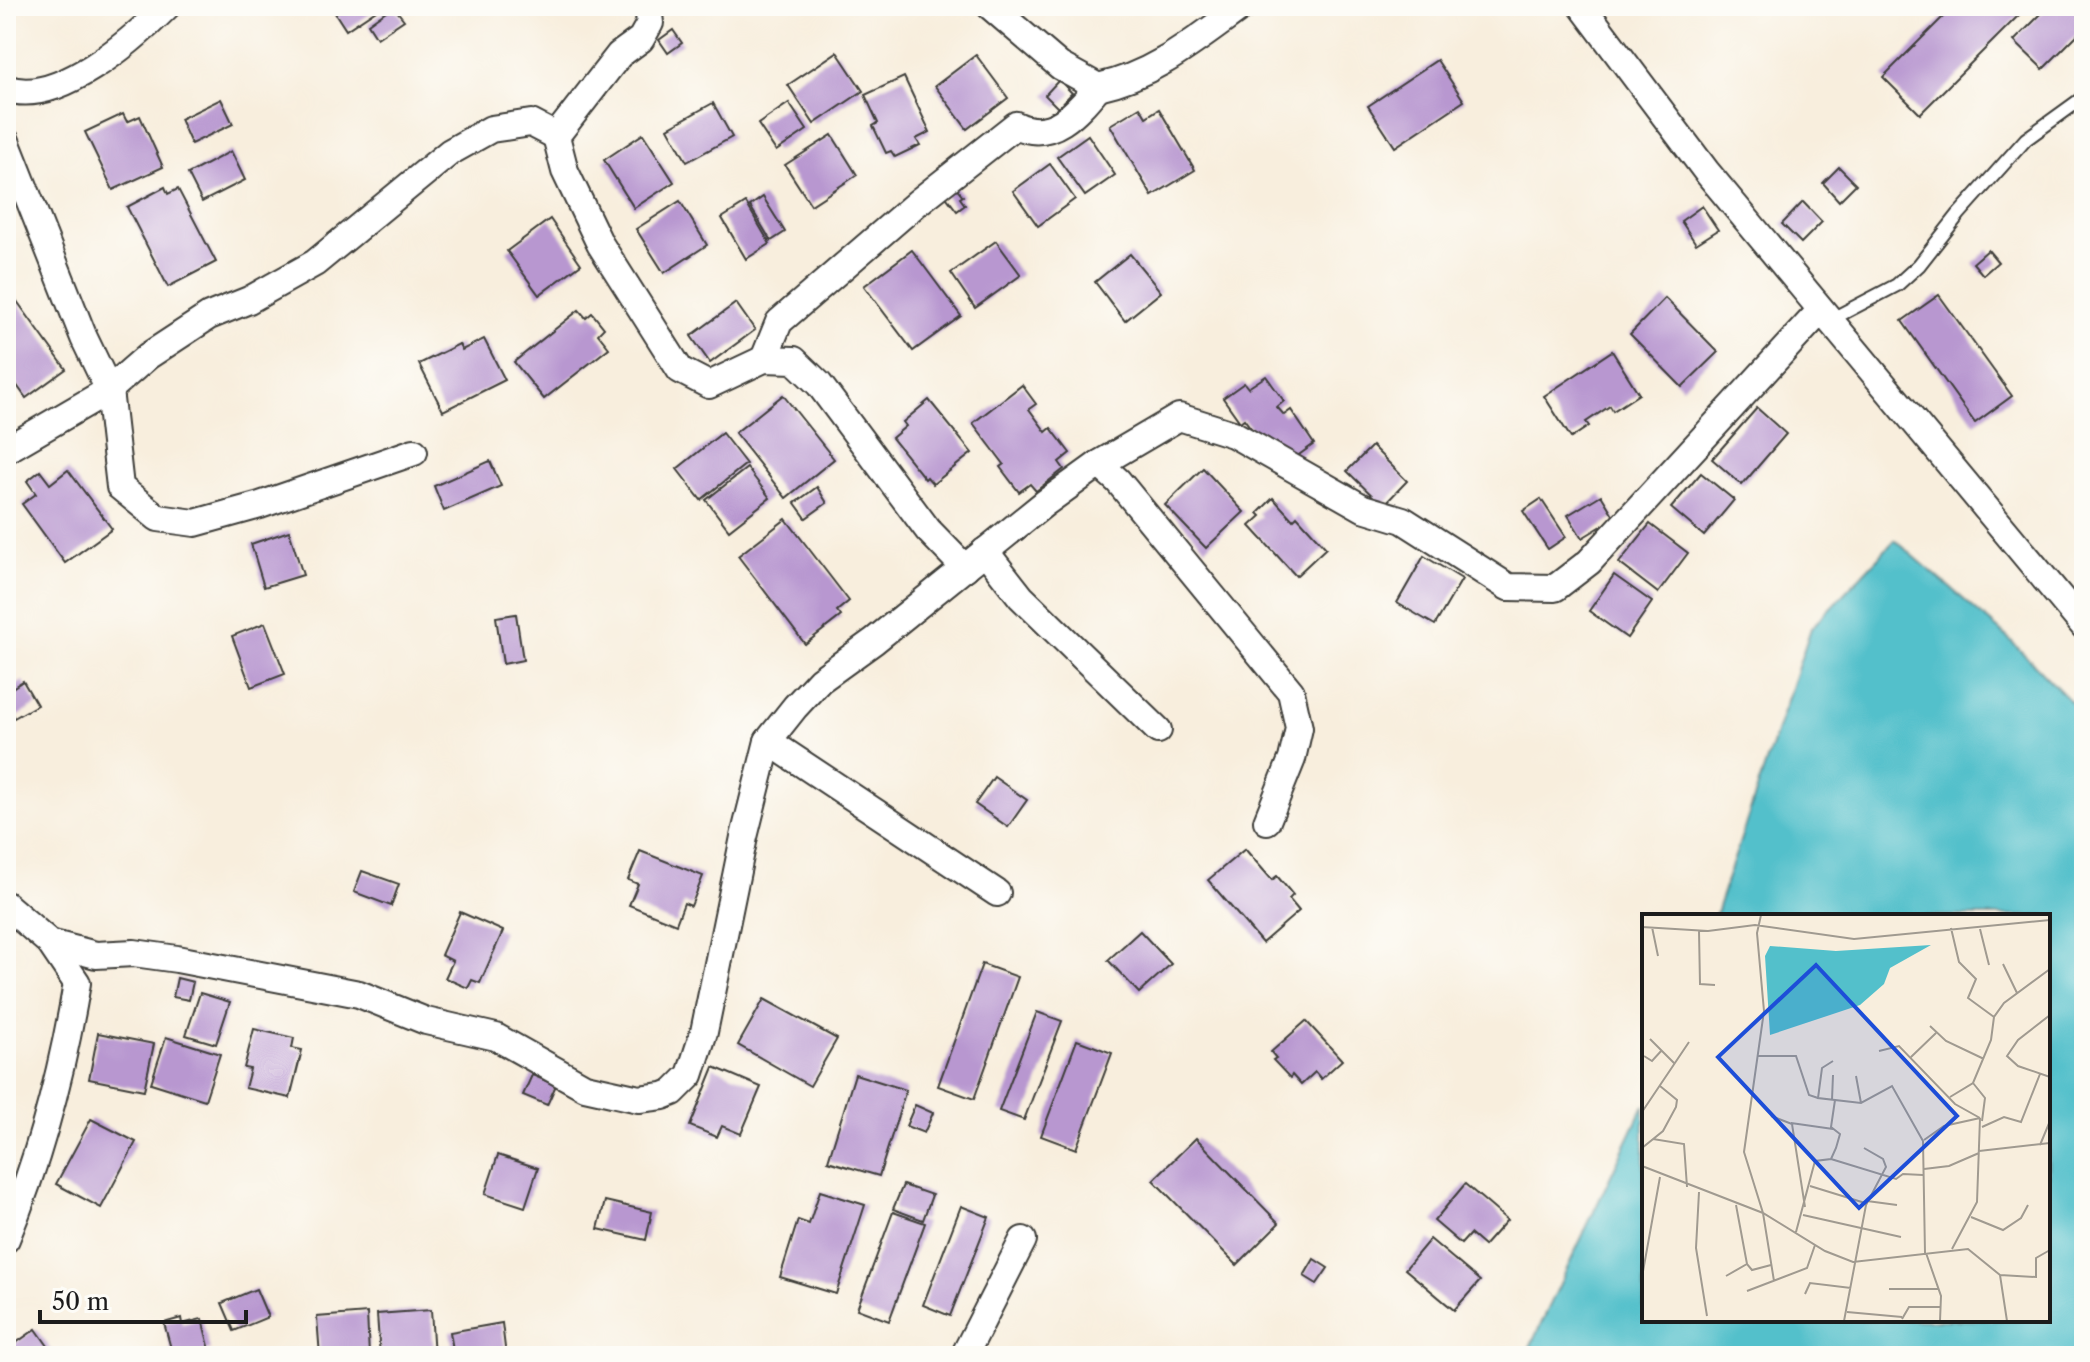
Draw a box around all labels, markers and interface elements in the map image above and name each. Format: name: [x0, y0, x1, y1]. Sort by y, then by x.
inset map: [1642, 914, 2050, 1322]
scale bar: [40, 1274, 246, 1324]
text: 50 m: [52, 1287, 109, 1316]

